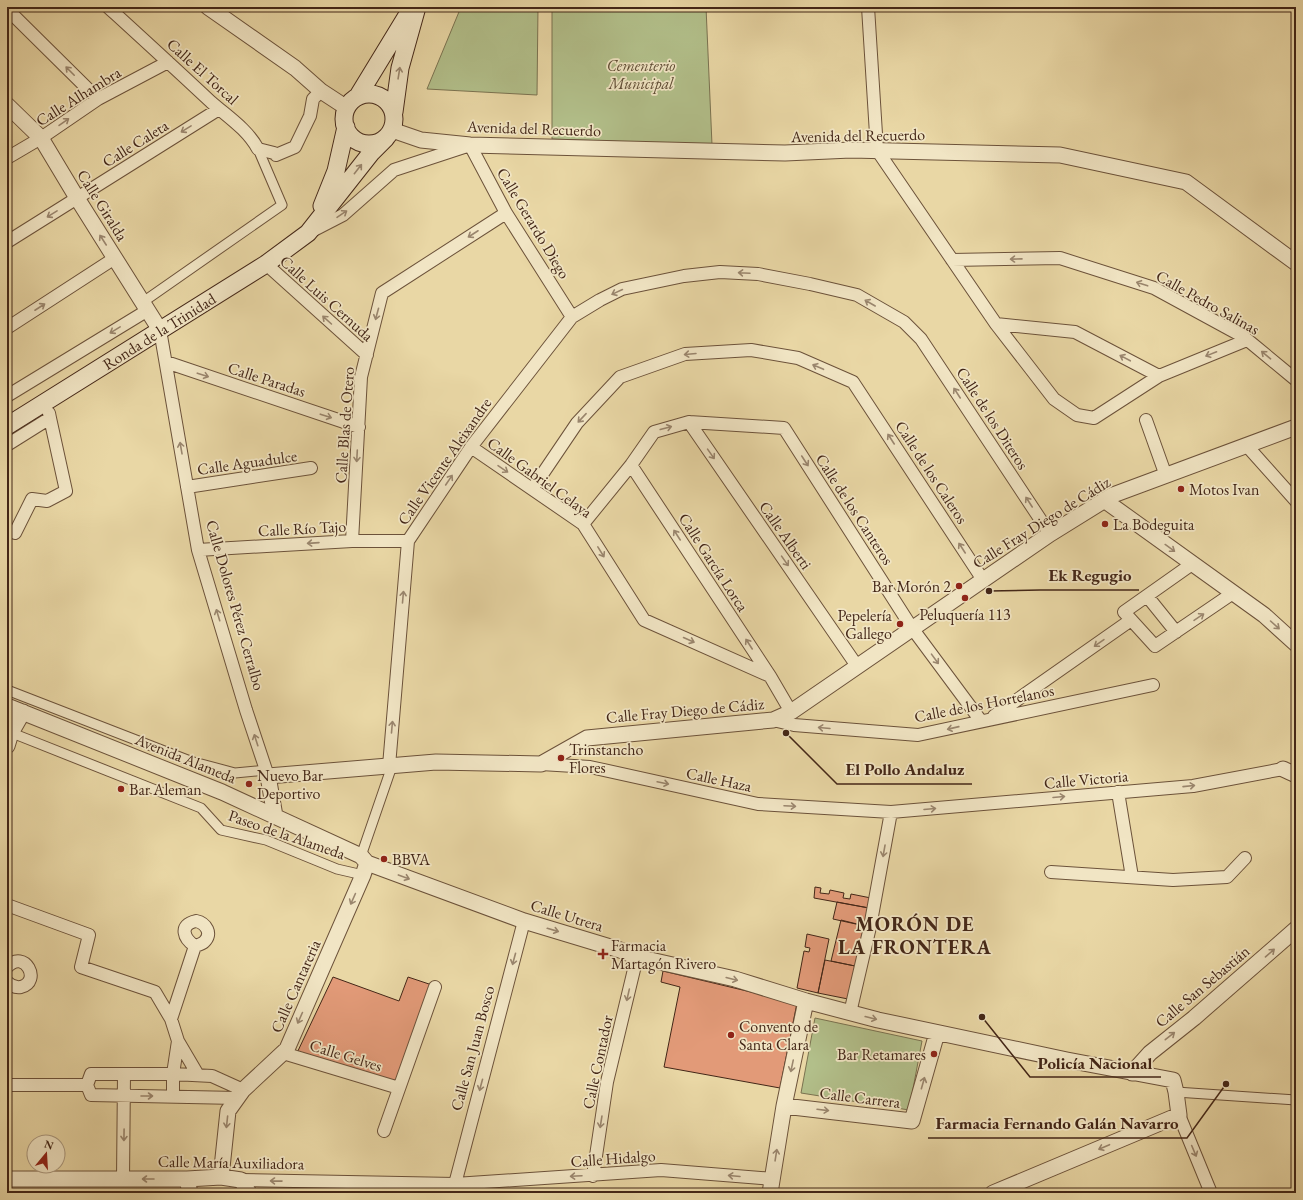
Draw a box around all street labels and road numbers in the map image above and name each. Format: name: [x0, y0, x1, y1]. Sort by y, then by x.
street label: Calle El Torcal: [162, 34, 243, 109]
street label: Calle Alhambra: [32, 62, 125, 131]
street label: Calle Caleta: [98, 115, 173, 172]
street label: Avenida del Recuerdo: [466, 116, 602, 141]
street label: Avenida del Recuerdo: [790, 124, 925, 147]
street label: Calle Gerardo Diego: [492, 164, 575, 283]
street label: Calle Giralda: [72, 166, 133, 245]
street label: Calle Luis Cernuda: [275, 251, 378, 346]
street label: Calle Pedro Salinas: [1152, 265, 1263, 340]
street label: Ronda de la Trinidad: [99, 288, 221, 375]
street label: Calle Paradas: [225, 357, 308, 402]
street label: Calle de los Diteros: [952, 363, 1034, 474]
street label: Calle Blas de Otero: [330, 366, 359, 484]
street label: Calle Vicente Aleixandre: [393, 394, 496, 529]
street label: Calle de los Caleros: [890, 417, 973, 528]
street label: Calle Gabriel Celaya: [483, 432, 597, 523]
street label: Calle Aguadulce: [196, 445, 298, 480]
street label: Calle de los Canteros: [811, 450, 898, 569]
street label: Calle Fray Diego de Cádiz: [969, 472, 1114, 573]
street label: Calle Alberti: [754, 497, 817, 574]
street label: Calle García Lorca: [674, 509, 754, 616]
street label: Calle Río Tajo: [257, 516, 347, 541]
street label: Calle Dolores Pérez Cerralbo: [201, 518, 270, 693]
street label: Calle de los Hortelanos: [913, 680, 1056, 727]
street label: Calle Fray Diego de Cádiz: [605, 693, 765, 728]
street label: Avenida Alameda: [131, 728, 240, 788]
street label: Calle Haza: [684, 762, 754, 797]
street label: Calle Victoria: [1043, 765, 1130, 794]
street label: Paseo de la Alameda: [226, 805, 349, 864]
street label: Calle Utrera: [528, 894, 606, 937]
street label: Calle Cantareria: [266, 936, 326, 1036]
street label: Calle San Sebastián: [1151, 940, 1254, 1032]
street label: Calle San Juan Bosco: [446, 983, 499, 1113]
street label: Calle Contador: [577, 1013, 618, 1111]
street label: Calle Gelves: [307, 1035, 385, 1076]
street label: Calle Carrera: [818, 1082, 902, 1113]
street label: Calle Hidalgo: [570, 1145, 656, 1172]
street label: Calle María Auxiliadora: [158, 1151, 305, 1174]

